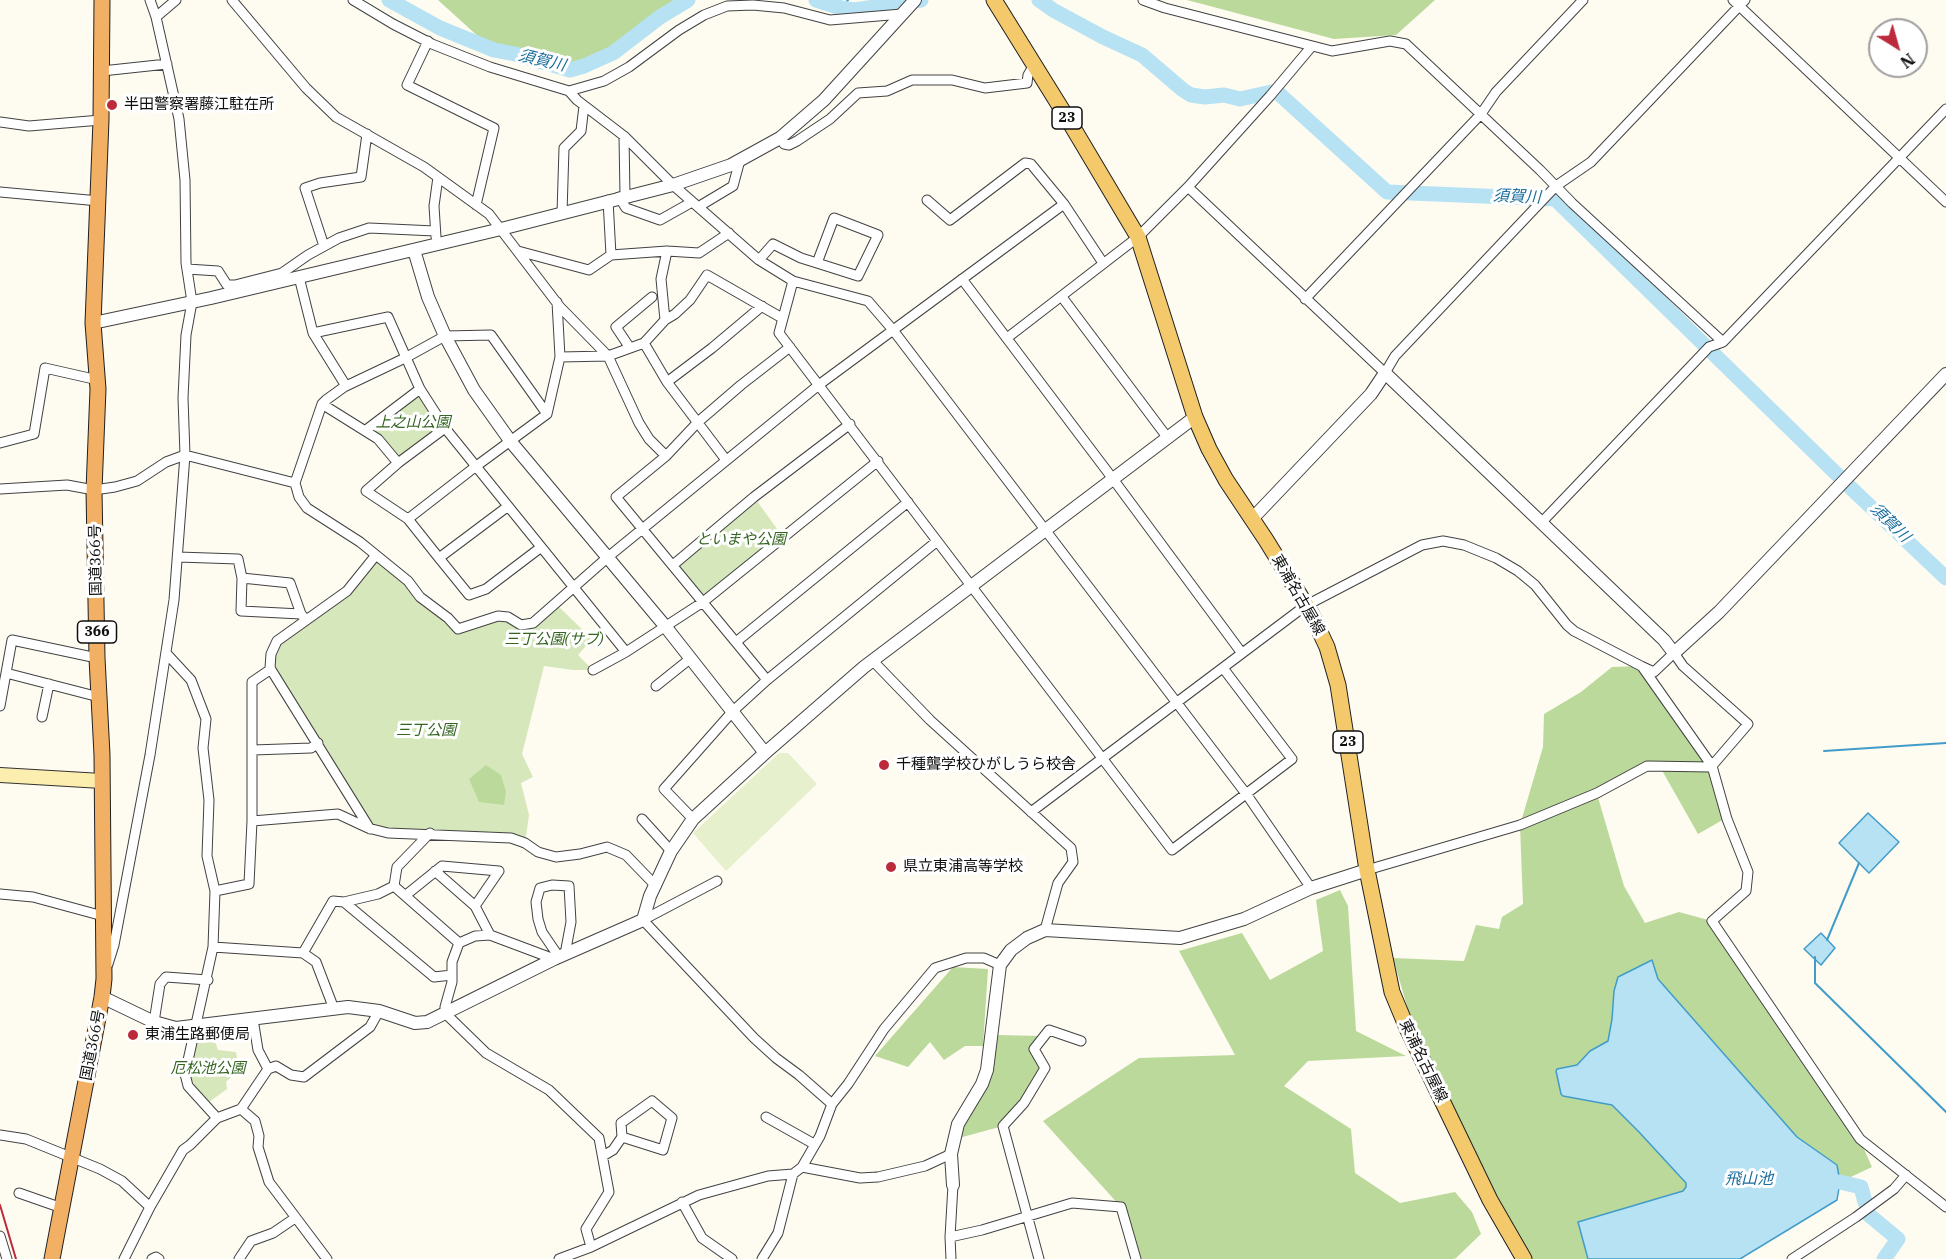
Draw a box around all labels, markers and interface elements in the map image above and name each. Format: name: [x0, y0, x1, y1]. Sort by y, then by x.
north arrow: [1868, 18, 1928, 78]
water label: 須賀川: [516, 46, 568, 76]
text: N: [1897, 49, 1919, 73]
place label: 半田警察署藤江駐在所: [124, 96, 274, 114]
marker: 半田警察署藤江駐在所: [105, 98, 119, 112]
road number: 23: [1052, 107, 1082, 129]
water label: 須賀川: [1493, 187, 1541, 207]
park label: 上之山公園: [376, 414, 450, 432]
water label: 須賀川: [1866, 499, 1914, 547]
street label: 国道366号: [86, 524, 106, 596]
park label: といまや公園: [696, 531, 786, 549]
street label: 東浦名古屋線: [1268, 552, 1328, 638]
road number: 366: [78, 621, 116, 643]
park label: 三丁公園(サブ): [505, 631, 603, 649]
park label: 三丁公園: [396, 722, 456, 740]
road number: 23: [1333, 731, 1363, 753]
place label: 千種聾学校ひがしうら校舎: [896, 756, 1076, 774]
marker: 千種聾学校ひがしうら校舎: [877, 758, 891, 772]
place label: 県立東浦高等学校: [903, 858, 1023, 876]
marker: 県立東浦高等学校: [884, 860, 898, 874]
street label: 国道366号: [77, 1008, 109, 1082]
street label: 東浦名古屋線: [1395, 1017, 1451, 1105]
place label: 東浦生路郵便局: [145, 1026, 250, 1044]
marker: 東浦生路郵便局: [126, 1028, 140, 1042]
park label: 厄松池公園: [171, 1060, 245, 1078]
water label: 飛山池: [1725, 1169, 1773, 1189]

